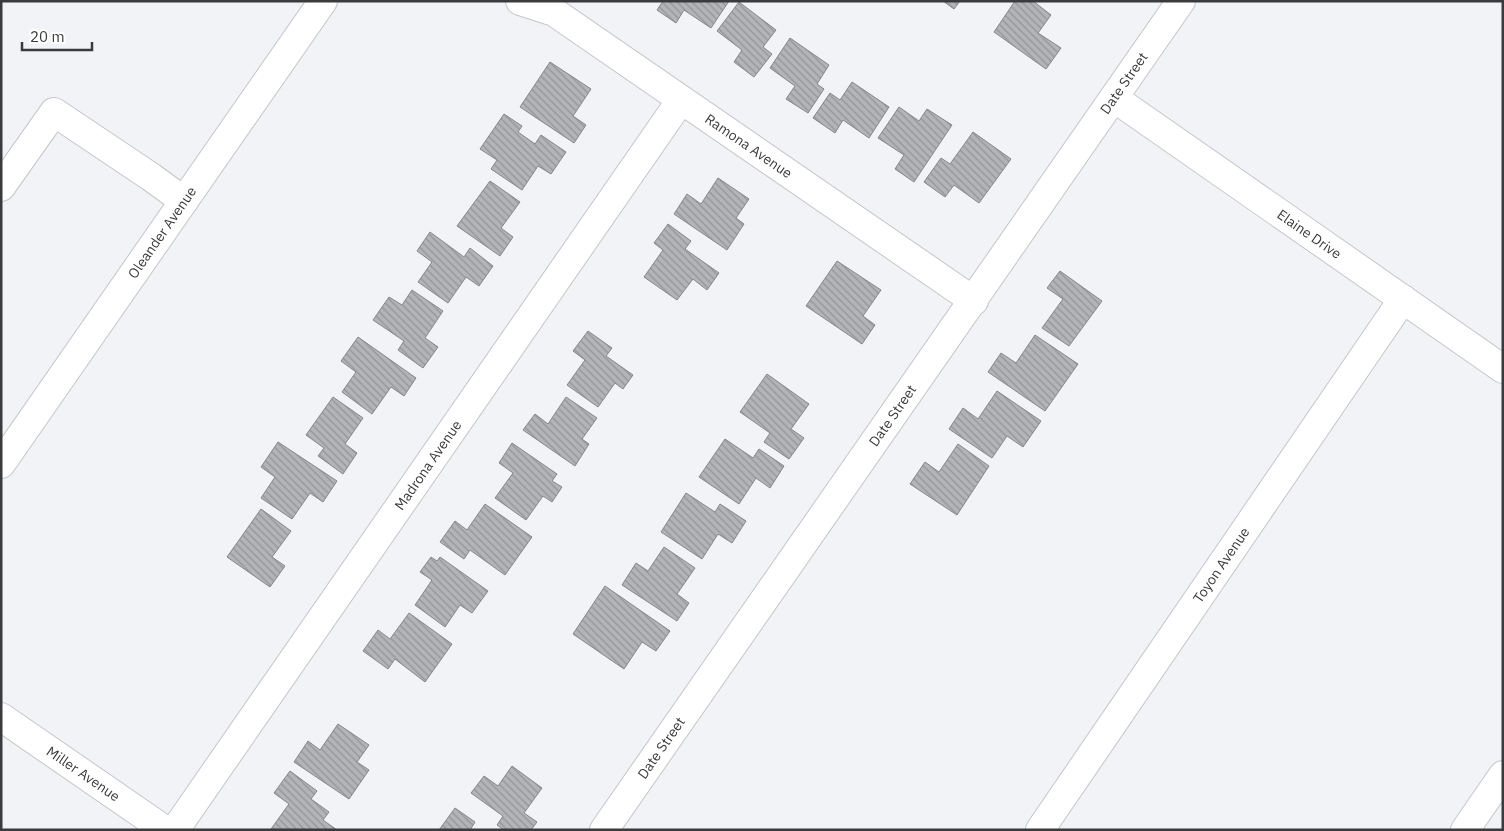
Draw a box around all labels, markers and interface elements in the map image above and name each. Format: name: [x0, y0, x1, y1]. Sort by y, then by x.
scale bar: [22, 20, 92, 52]
text: 20 m: [30, 27, 65, 46]
street label: Date Street: [1096, 49, 1152, 117]
street label: Ramona Avenue: [702, 110, 796, 182]
street label: Oleander Avenue: [124, 183, 200, 282]
street label: Elaine Drive: [1274, 205, 1345, 263]
street label: Date Street: [865, 381, 920, 450]
street label: Madrona Avenue: [391, 416, 466, 514]
street label: Toyon Avenue: [1189, 523, 1254, 606]
street label: Date Street: [633, 714, 689, 782]
street label: Miller Avenue: [43, 742, 124, 806]

